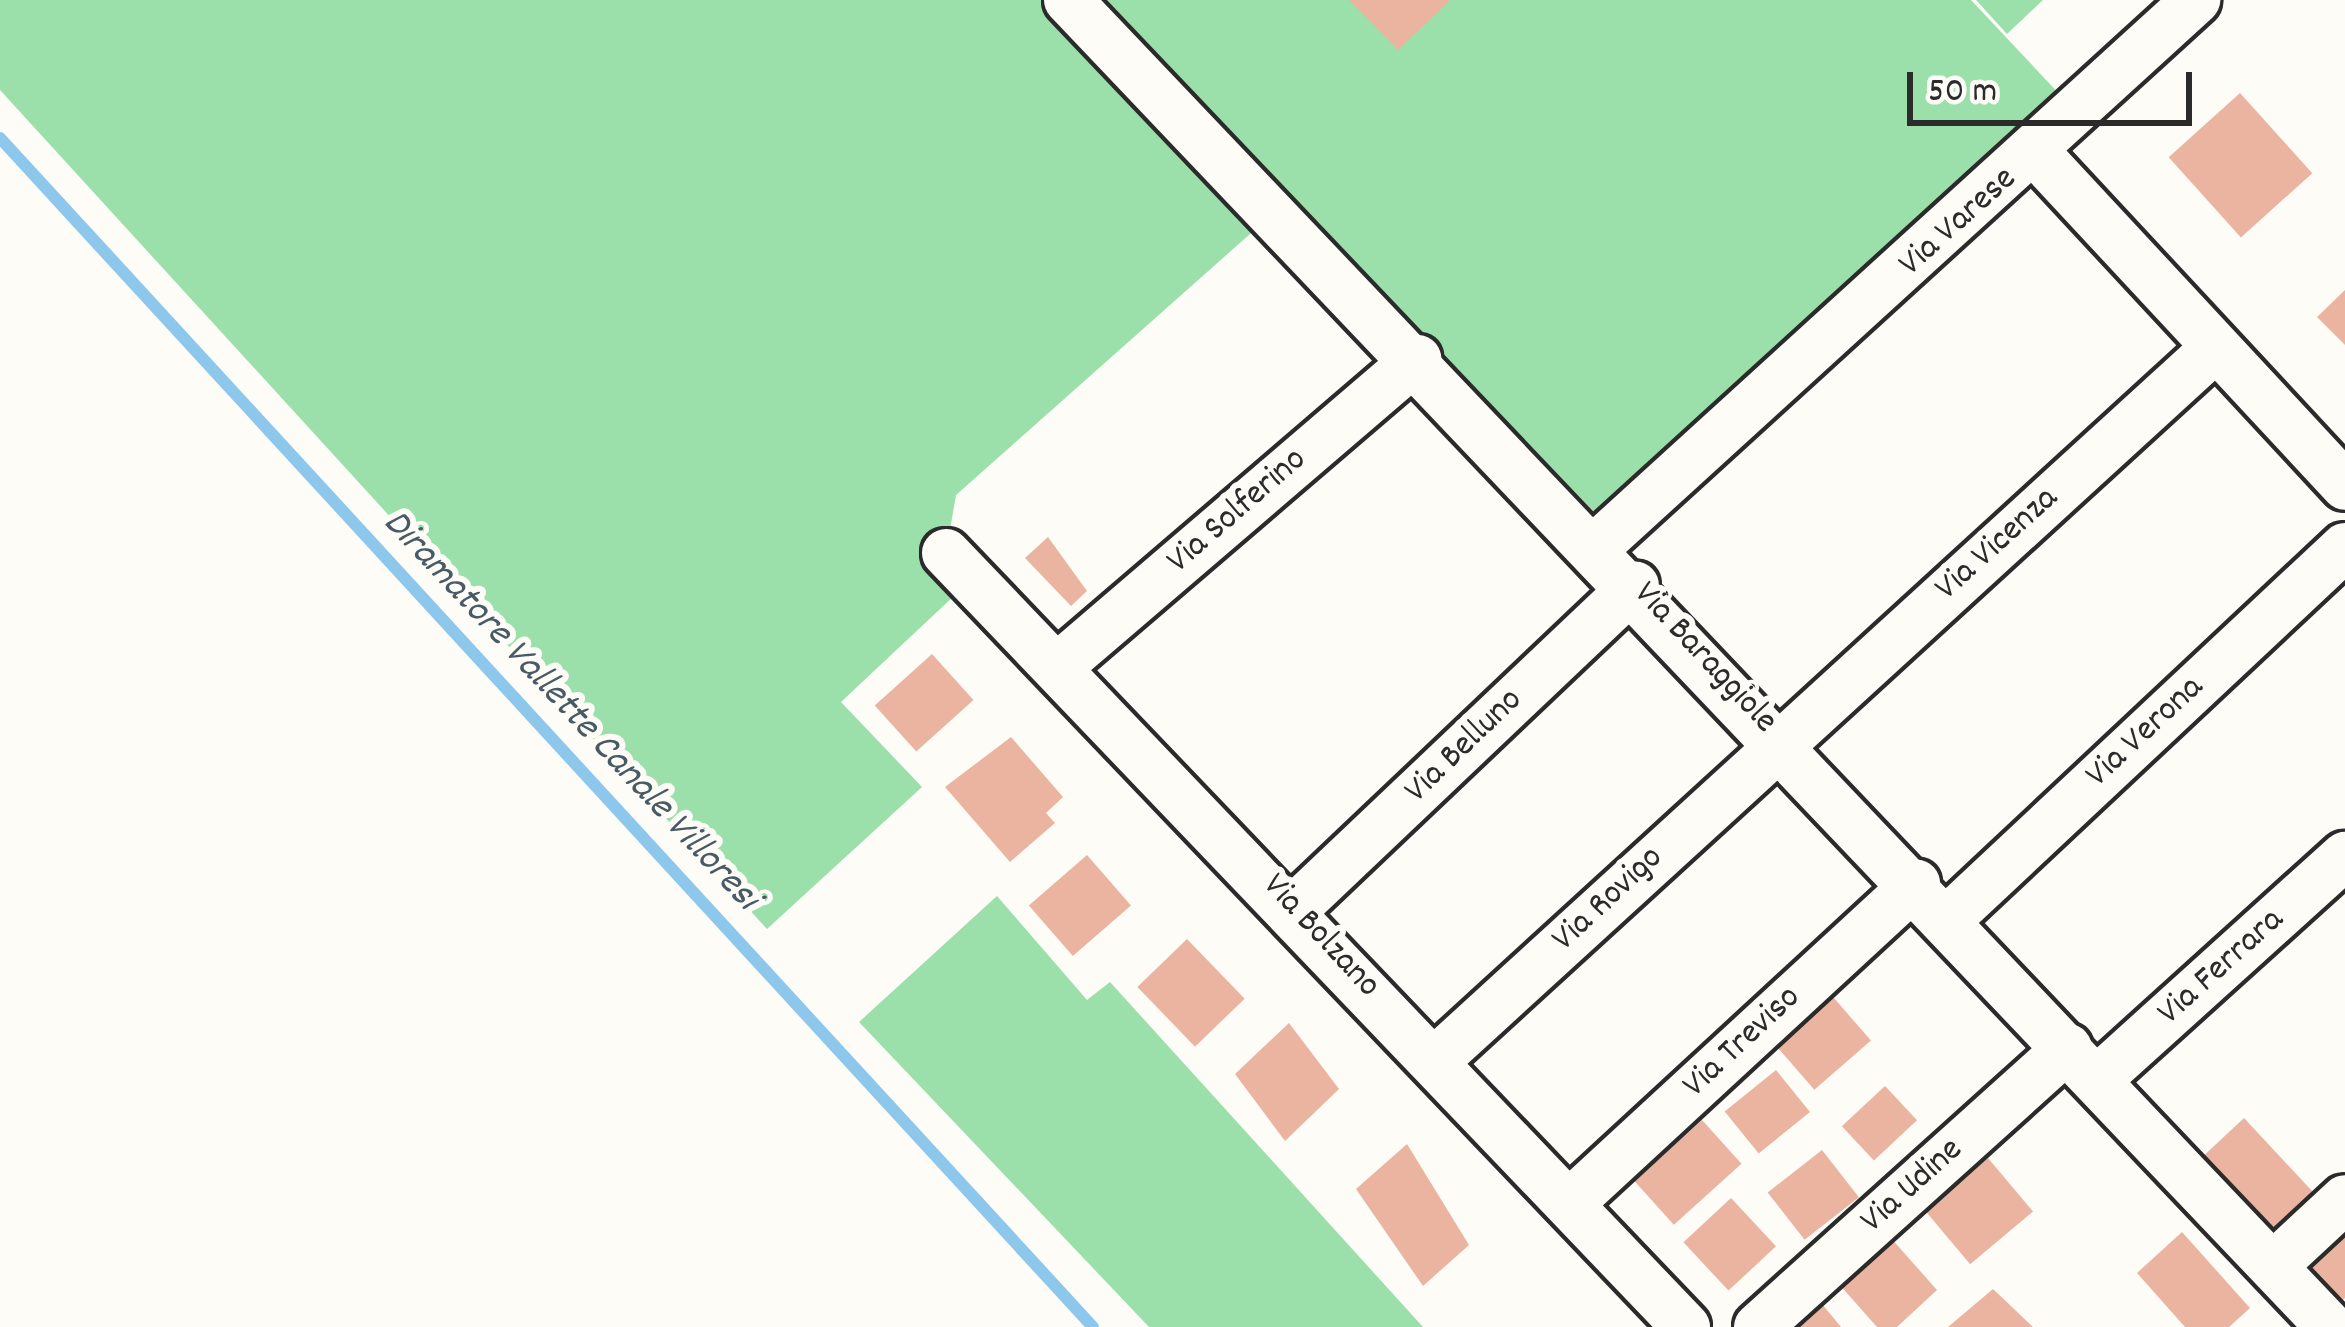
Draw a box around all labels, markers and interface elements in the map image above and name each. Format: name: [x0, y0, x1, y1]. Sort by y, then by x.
scale bar: [1913, 48, 2198, 122]
text: 50 m: [1928, 67, 1997, 119]
street label: Via Varese: [1891, 159, 2027, 287]
street label: Via Solferino: [1159, 440, 1317, 584]
street label: Via Vicenza: [1928, 479, 2068, 611]
water label: Diramatore Vallette Canale Villoresi: [371, 502, 767, 922]
street label: Via Baraggiole: [1623, 574, 1785, 744]
street label: Via Verona: [2078, 668, 2214, 798]
street label: Via Belluno: [1397, 680, 1533, 814]
street label: Via Rovigo: [1545, 838, 1673, 962]
street label: Via Bolzano: [1252, 866, 1388, 1008]
street label: Via Ferrara: [2150, 900, 2294, 1036]
street label: Via Treviso: [1675, 978, 1811, 1108]
street label: Via Udine: [1853, 1130, 1973, 1244]

